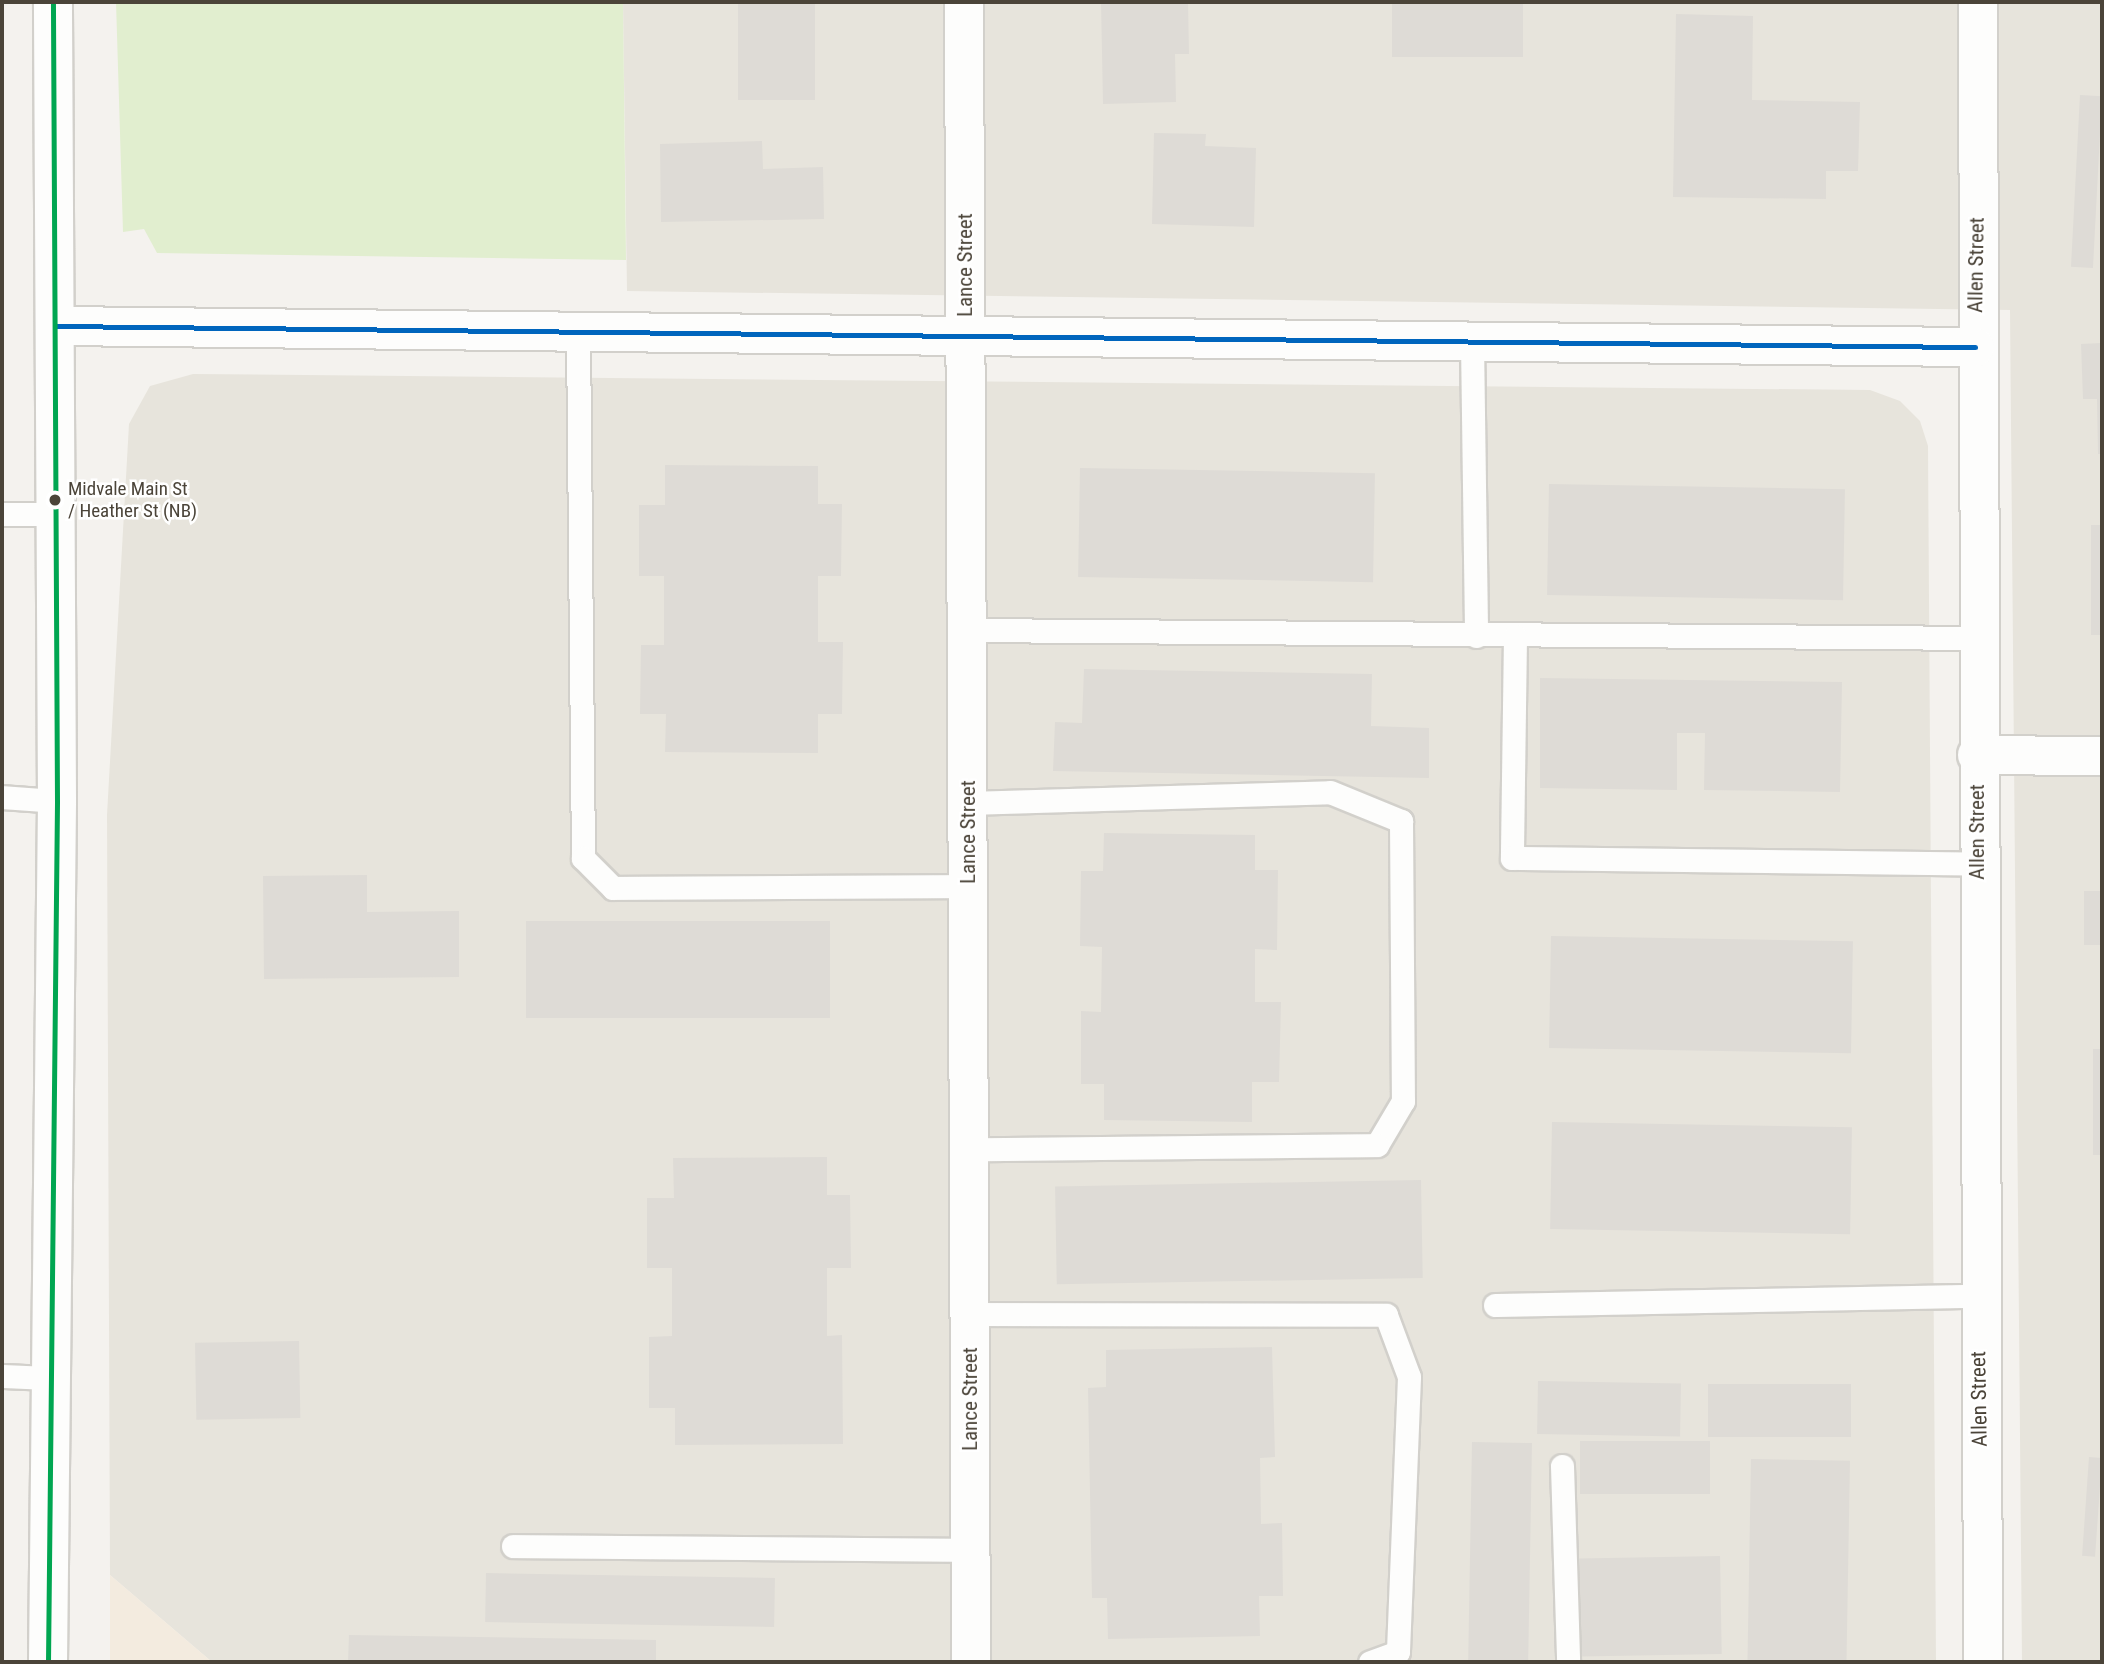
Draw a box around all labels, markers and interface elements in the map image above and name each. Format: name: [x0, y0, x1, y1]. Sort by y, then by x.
street label: Lance Street: [952, 213, 978, 317]
street label: Allen Street: [1963, 217, 1989, 313]
place label: Midvale Main St / Heather St (NB): [68, 478, 197, 522]
marker: Midvale Main St / Heather St (NB): [48, 493, 62, 507]
street label: Lance Street: [955, 780, 981, 884]
street label: Allen Street: [1964, 784, 1990, 880]
street label: Lance Street: [957, 1347, 983, 1451]
street label: Allen Street: [1966, 1351, 1992, 1447]

